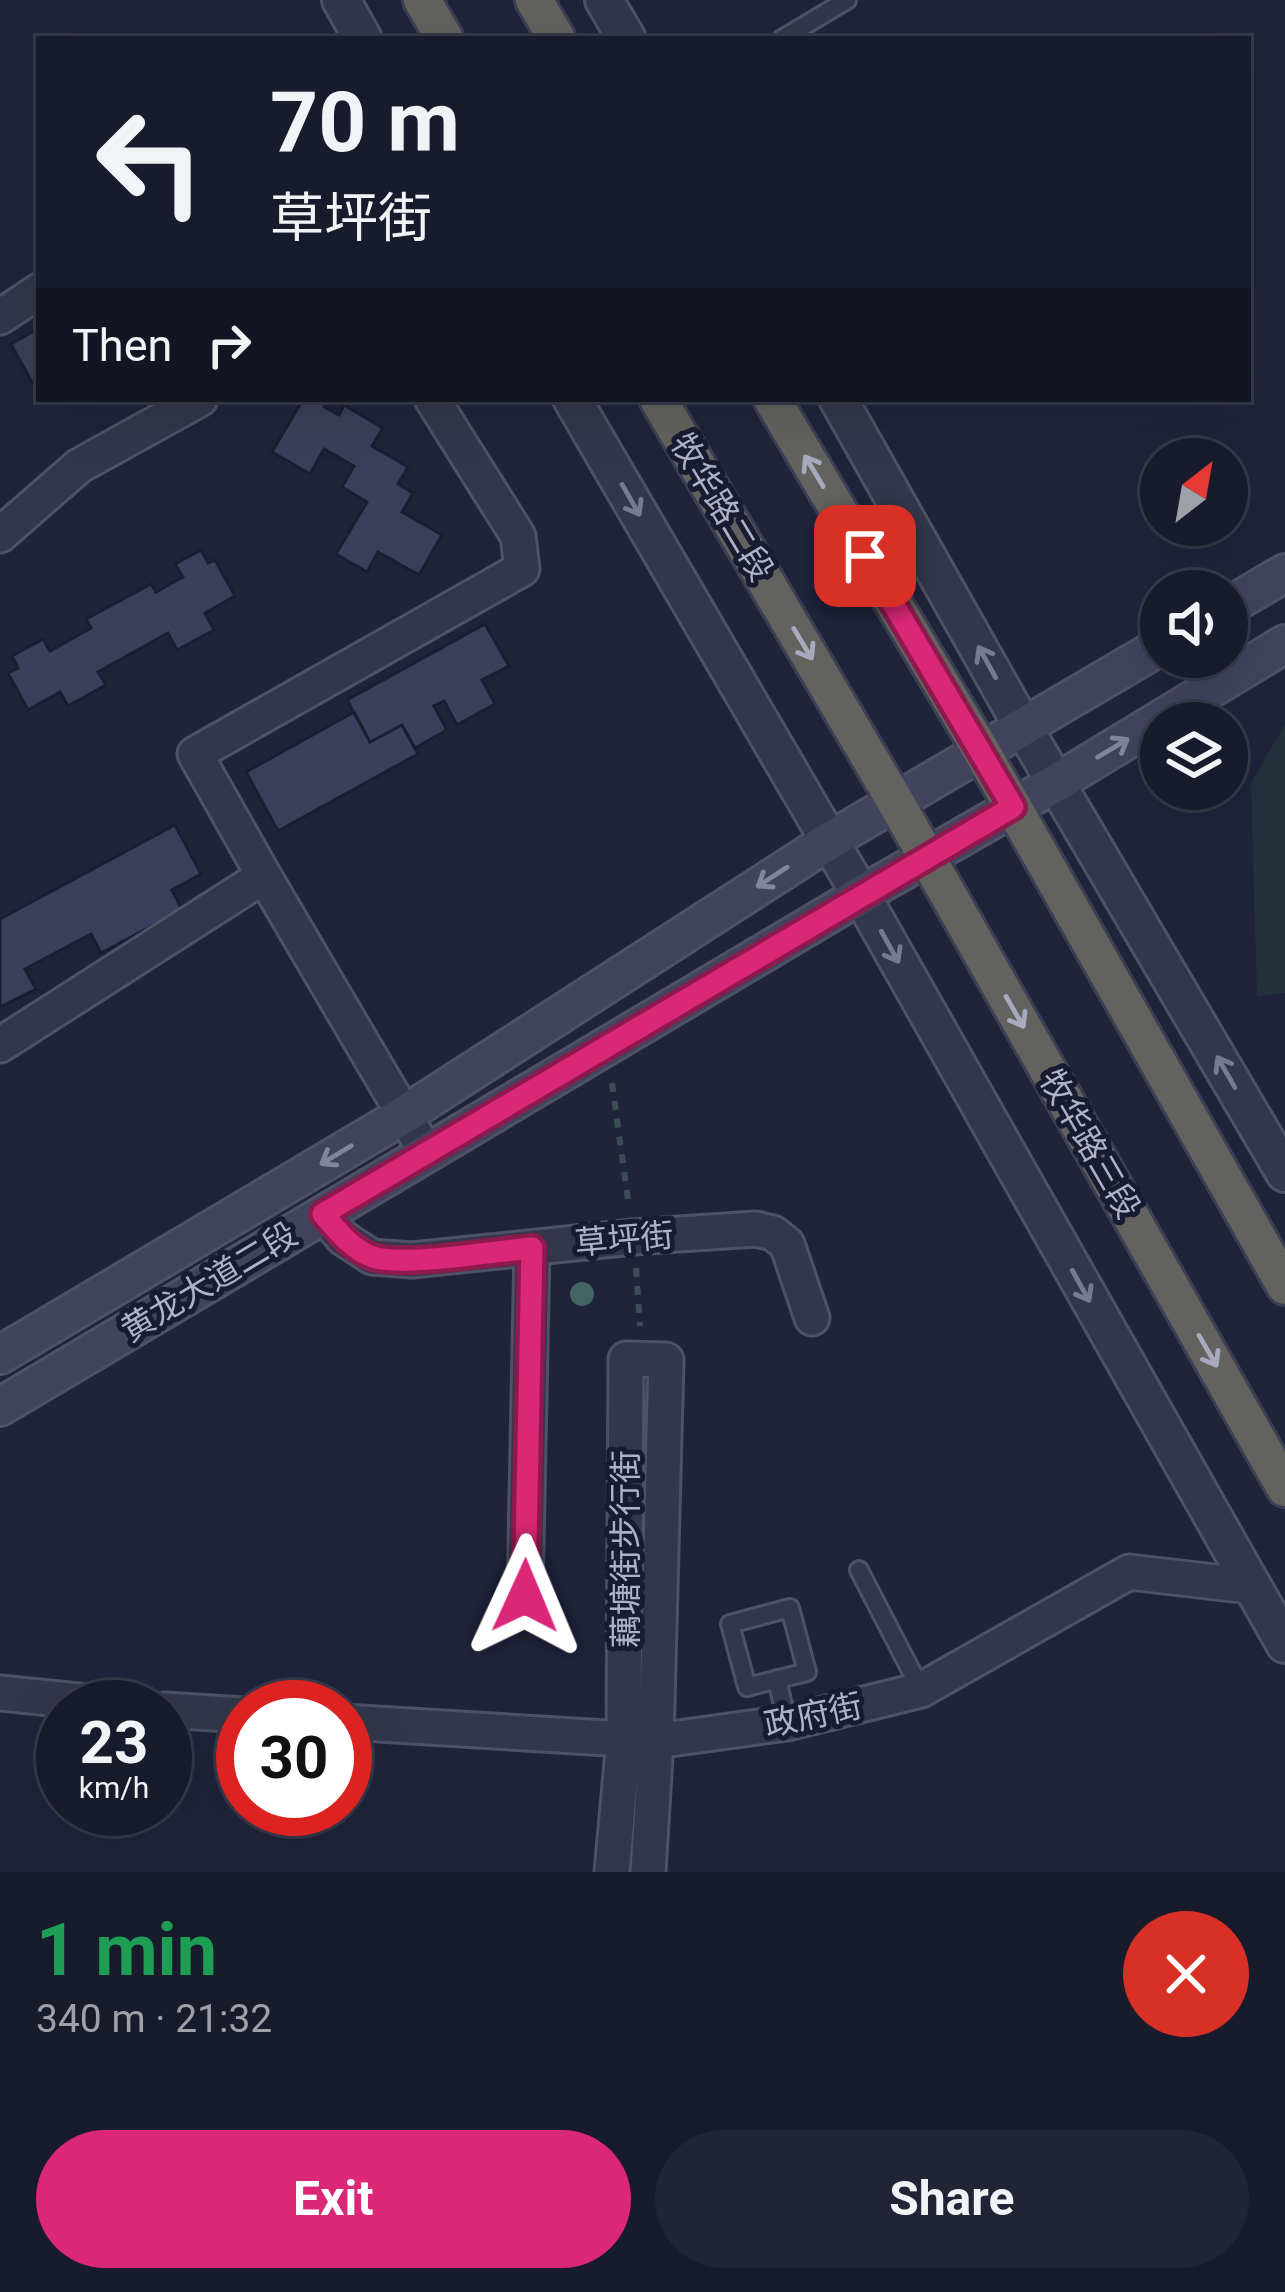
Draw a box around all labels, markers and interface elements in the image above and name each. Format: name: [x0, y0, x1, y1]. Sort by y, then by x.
text: 70 m: [270, 73, 460, 172]
icon: left: [72, 84, 228, 240]
text: 草坪街: [270, 187, 432, 250]
icon: right: [196, 312, 262, 378]
text: Then: [72, 319, 172, 372]
street label: 牧华路二段: [663, 426, 781, 588]
north arrow: [1140, 438, 1248, 546]
map controls: [1140, 438, 1248, 810]
one-way arrow: [802, 454, 826, 489]
one-way arrow: [619, 482, 643, 517]
pin: [814, 505, 916, 607]
icon: arrive: [832, 523, 898, 589]
button: sound: [1140, 570, 1248, 678]
one-way arrow: [791, 626, 815, 660]
one-way arrow: [975, 646, 998, 681]
button: layers: [1140, 702, 1248, 810]
one-way arrow: [1095, 736, 1130, 760]
one-way arrow: [755, 865, 789, 890]
one-way arrow: [878, 928, 902, 963]
one-way arrow: [1004, 994, 1028, 1029]
one-way arrow: [1213, 1055, 1237, 1090]
street label: 牧华路三段: [1032, 1063, 1148, 1225]
one-way arrow: [320, 1143, 355, 1167]
street label: 黄龙大道二段: [114, 1214, 304, 1350]
street label: 草坪街: [573, 1215, 675, 1263]
one-way arrow: [1070, 1268, 1093, 1303]
one-way arrow: [1196, 1333, 1220, 1368]
street label: 藕塘街步行街: [606, 1450, 645, 1648]
position arrow: [462, 1533, 588, 1659]
speed limit sign: 30: [216, 1680, 372, 1836]
street label: 政府街: [761, 1686, 865, 1744]
text: 23: [80, 1707, 148, 1778]
text: km/h: [79, 1770, 149, 1805]
text: 1 min: [36, 1908, 217, 1993]
button: close: [1123, 1911, 1249, 2037]
text: 340 m · 21:32: [36, 1996, 272, 2042]
button: Exit: [36, 2130, 631, 2268]
button: Share: [655, 2130, 1249, 2268]

